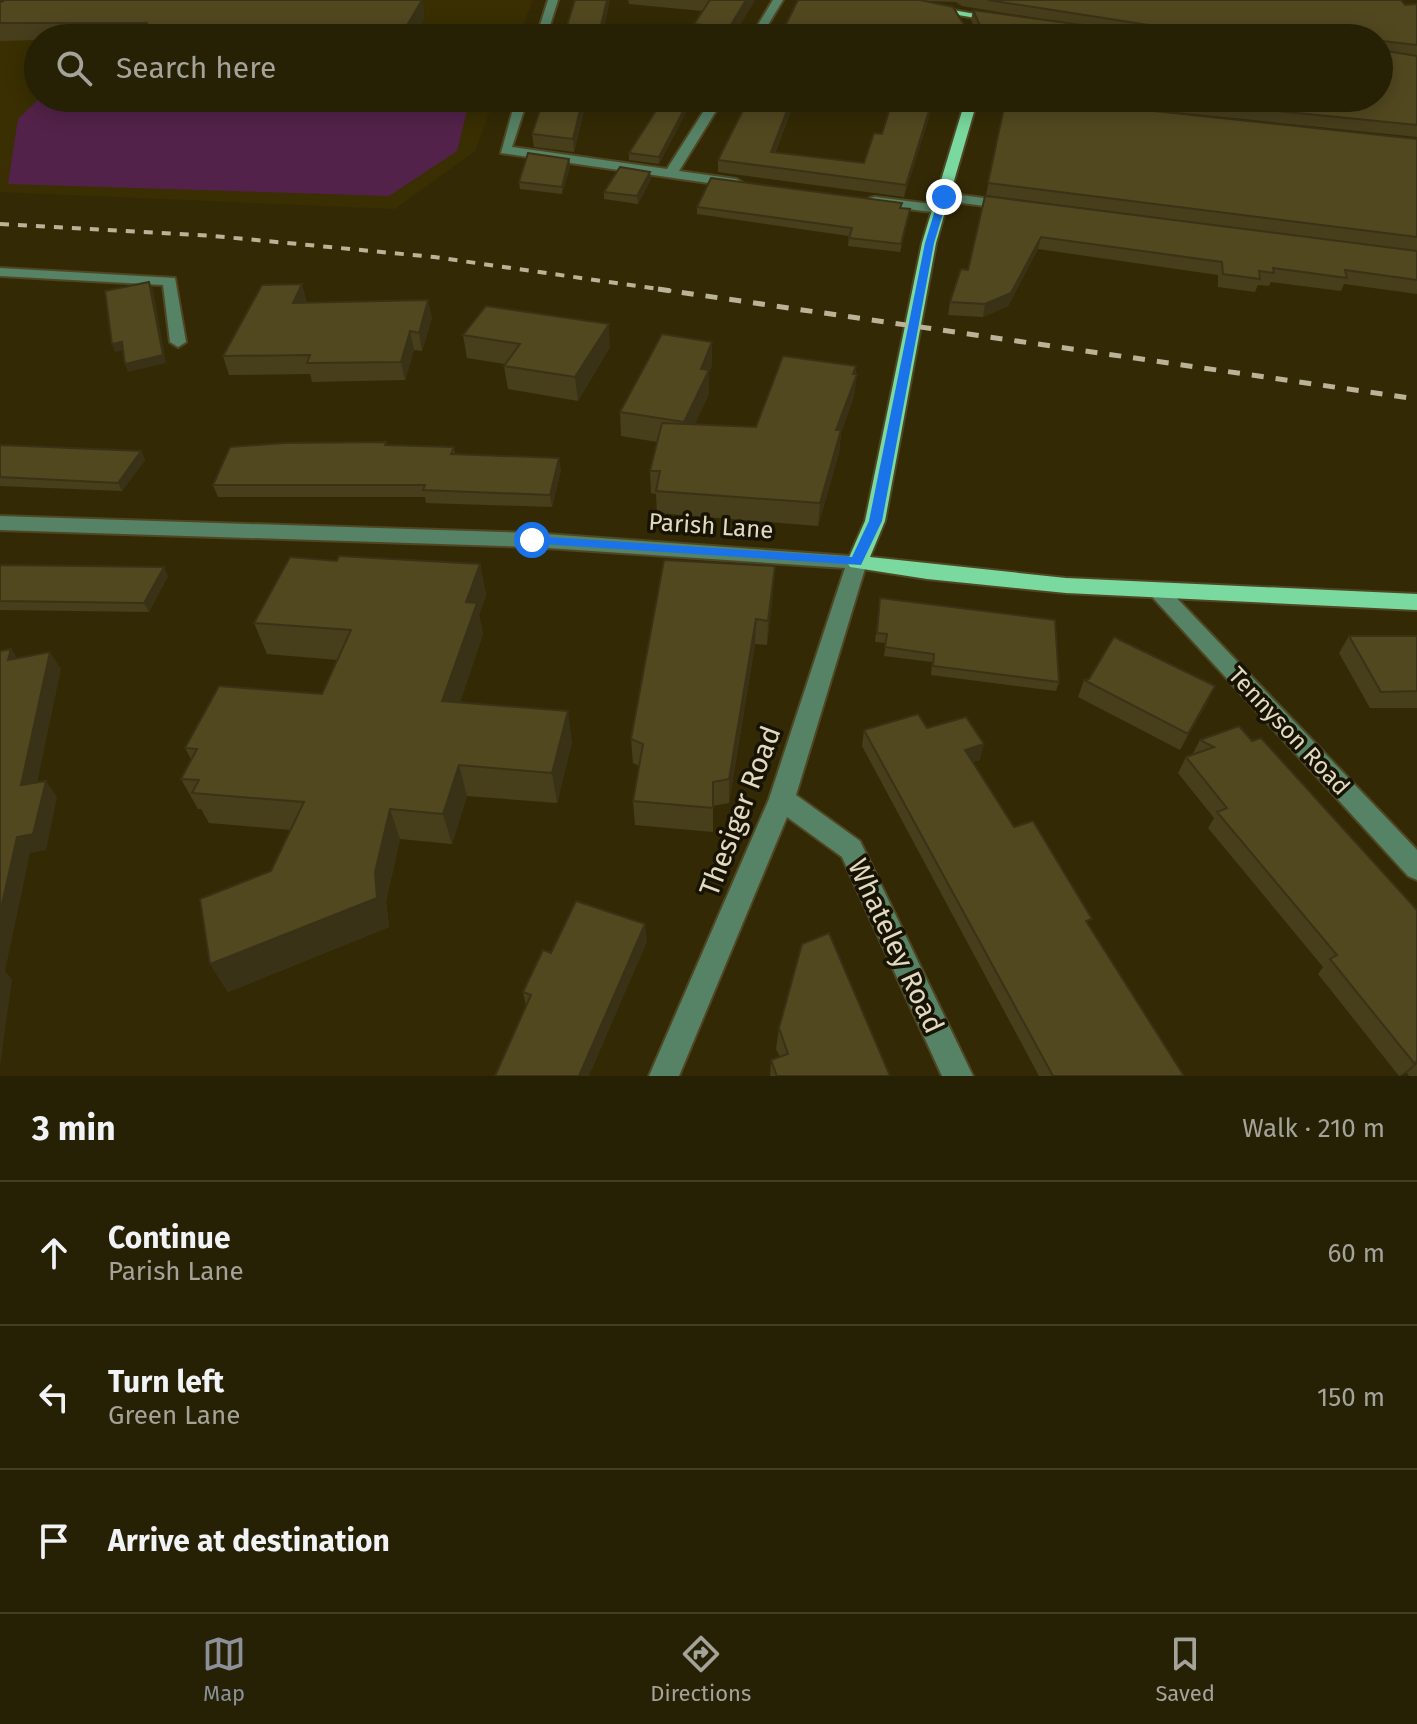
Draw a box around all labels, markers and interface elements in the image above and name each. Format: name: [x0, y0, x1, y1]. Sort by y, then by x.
search box: [24, 24, 1393, 112]
icon: search: [52, 46, 96, 90]
text: Search here: [116, 50, 276, 86]
route end: [926, 179, 962, 215]
street label: Parish Lane: [648, 508, 774, 544]
route start: [514, 522, 550, 558]
street label: Tennyson Road: [1223, 661, 1355, 801]
street label: Thesiger Road: [692, 721, 788, 901]
street label: Whateley Road: [841, 854, 951, 1038]
text: 3 min: [32, 1108, 116, 1149]
text: Walk · 210 m: [1242, 1113, 1385, 1144]
text: Continue: [108, 1220, 231, 1256]
icon: ahead: [32, 1231, 76, 1275]
text: 60 m: [1327, 1238, 1385, 1269]
text: Parish Lane: [108, 1256, 244, 1287]
text: Turn left: [108, 1364, 224, 1400]
icon: left: [32, 1375, 76, 1419]
text: 150 m: [1317, 1382, 1385, 1413]
text: Green Lane: [108, 1400, 240, 1431]
icon: arrive: [32, 1519, 76, 1563]
text: Arrive at destination: [108, 1523, 390, 1559]
tab: Map: [202, 1632, 246, 1707]
tab: Directions: [650, 1632, 751, 1707]
tab: Saved: [1155, 1632, 1215, 1707]

